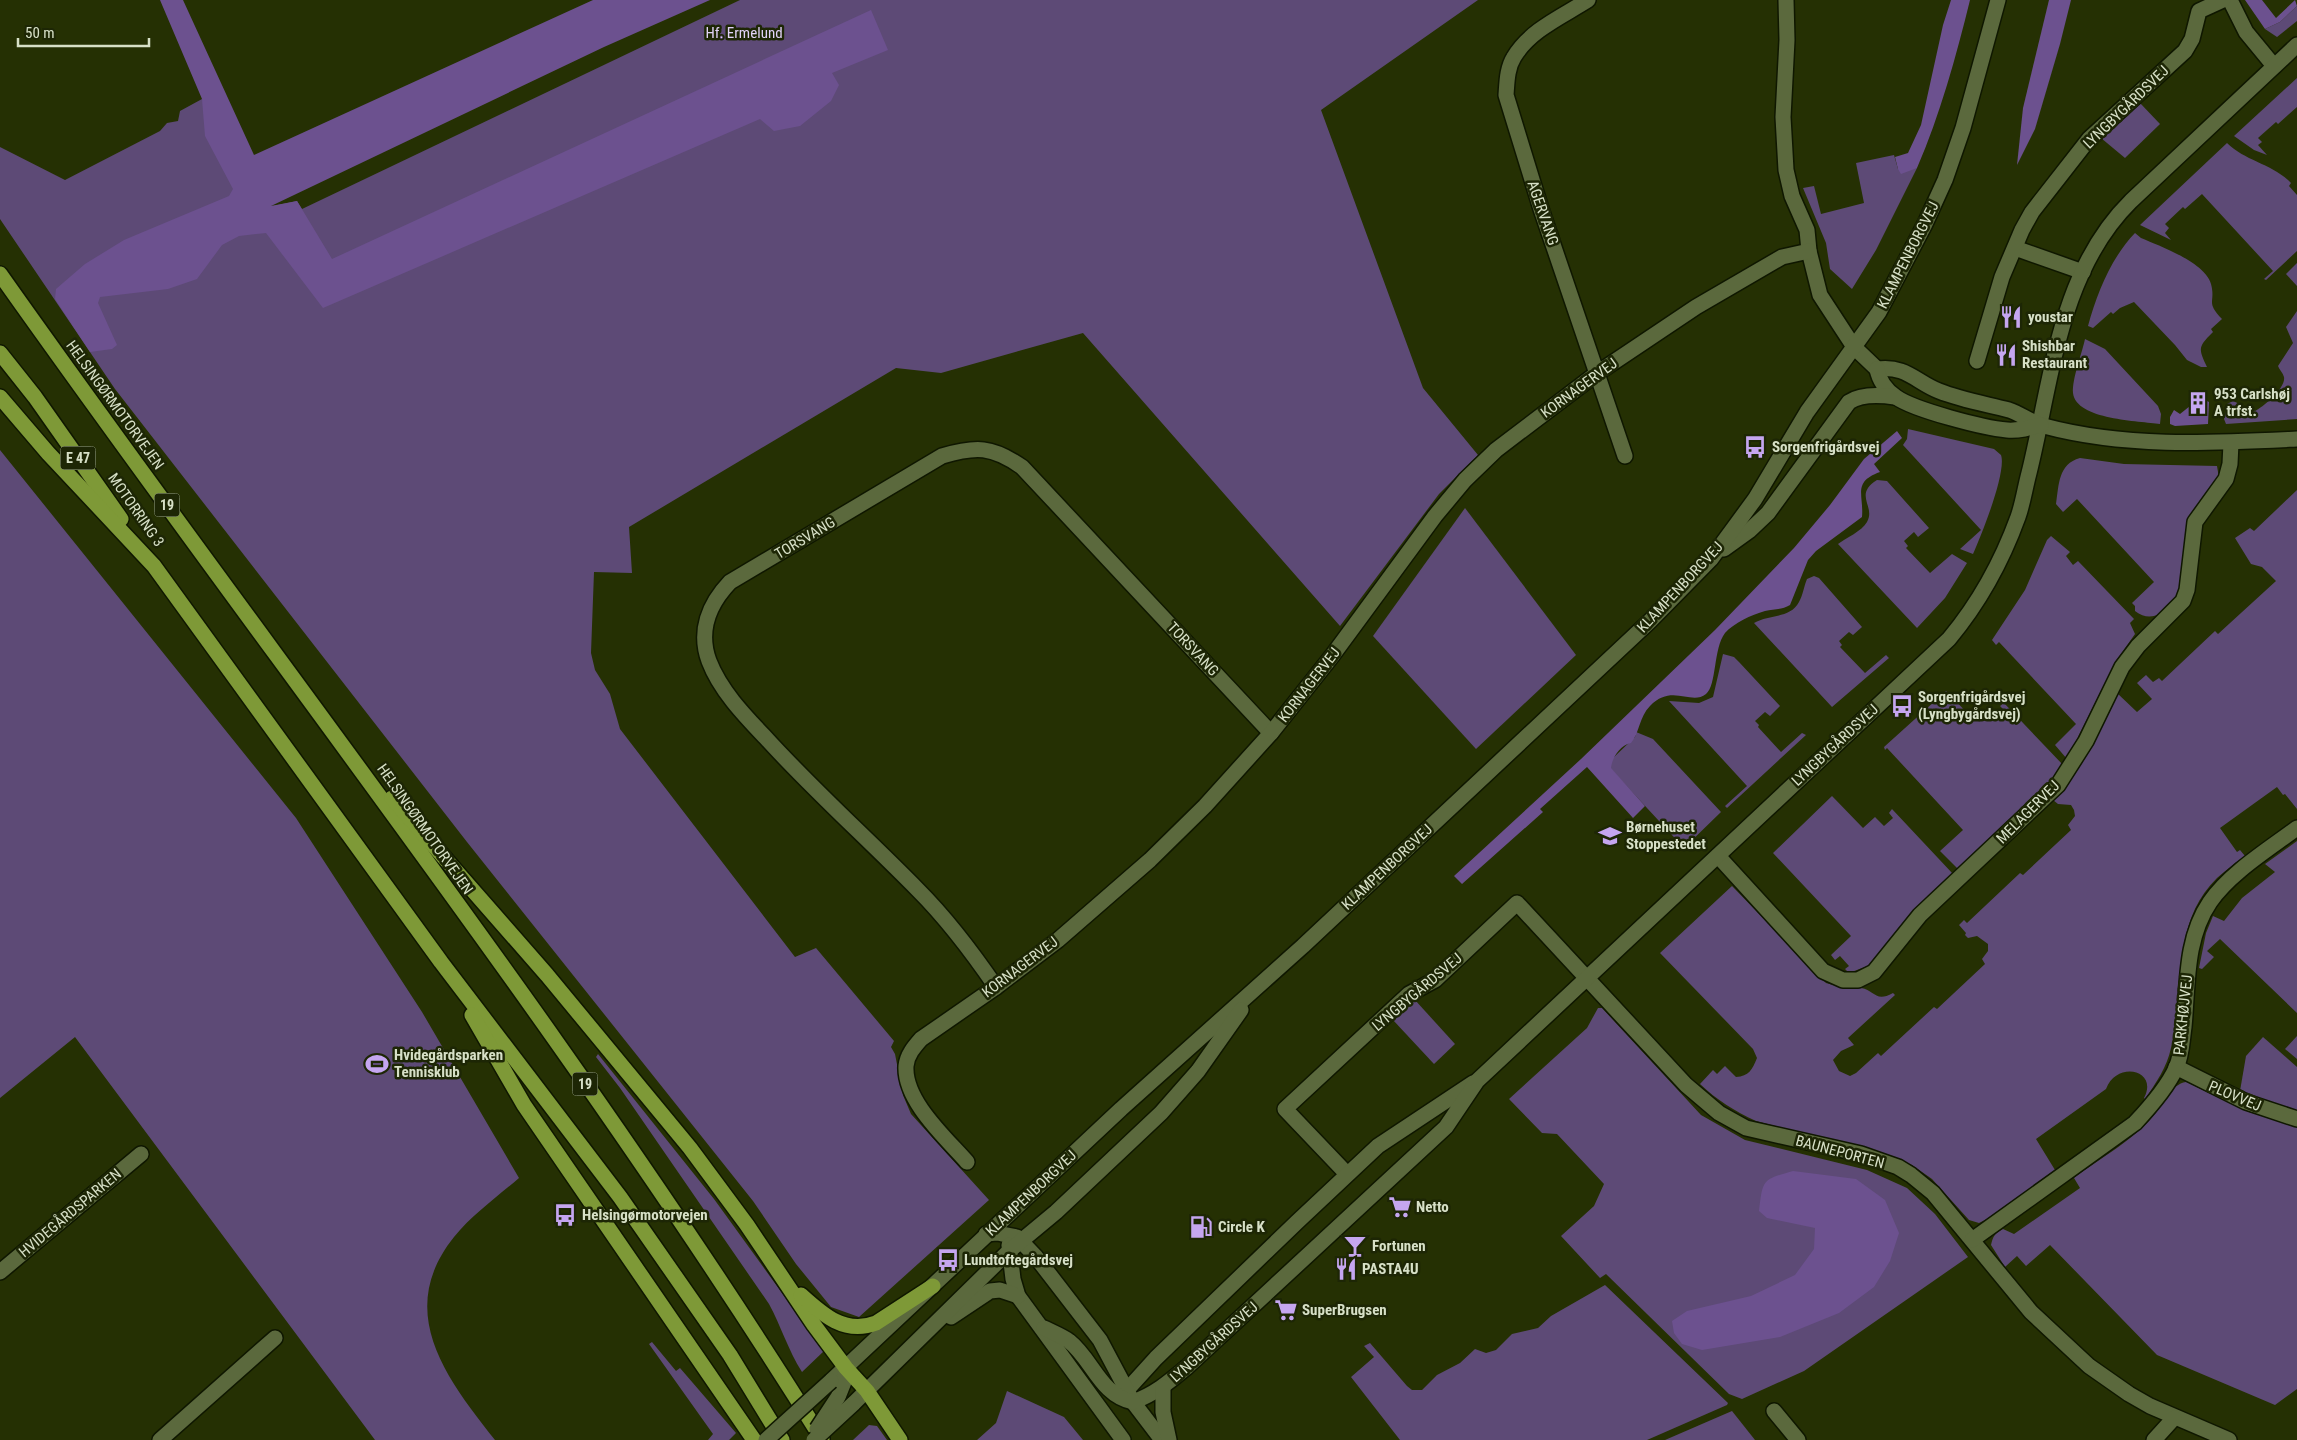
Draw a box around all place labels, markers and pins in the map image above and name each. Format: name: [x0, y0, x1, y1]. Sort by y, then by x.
restaurant icon: youstar: [1998, 304, 2024, 330]
place label: youstar: [2028, 308, 2073, 326]
place label: Shishbar Restaurant: [2022, 337, 2088, 372]
restaurant icon: Shishbar Restaurant: [1993, 342, 2019, 368]
place label: 953 Carlshøj A trfst.: [2214, 385, 2290, 420]
building icon: 953 Carlshøj A trfst.: [2185, 390, 2211, 416]
bus stop icon: Sorgenfrigårdsvej: [1742, 434, 1768, 460]
place label: Sorgenfrigårdsvej: [1772, 438, 1879, 456]
place label: Sorgenfrigårdsvej (Lyngbygårdsvej): [1918, 688, 2025, 723]
bus stop icon: Sorgenfrigårdsvej (Lyngbygårdsvej): [1889, 693, 1915, 719]
place label: Børnehuset Stoppestedet: [1626, 818, 1706, 853]
school or university icon: Børnehuset Stoppestedet: [1597, 823, 1623, 849]
place label: Hvidegårdsparken Tennisklub: [394, 1046, 503, 1081]
sports icon: Hvidegårdsparken Tennisklub: [364, 1051, 390, 1077]
supermarket icon: Netto: [1387, 1194, 1413, 1220]
place label: Netto: [1416, 1198, 1449, 1216]
bus stop icon: Helsingørmotorvejen: [552, 1202, 578, 1228]
place label: Helsingørmotorvejen: [582, 1206, 708, 1224]
fuel station icon: Circle K: [1188, 1214, 1214, 1240]
place label: Circle K: [1218, 1218, 1265, 1236]
bar icon: Fortunen: [1342, 1233, 1368, 1259]
place label: Fortunen: [1372, 1237, 1426, 1255]
bus stop icon: Lundtoftegårdsvej: [935, 1247, 961, 1273]
place label: Lundtoftegårdsvej: [964, 1251, 1073, 1269]
restaurant icon: PASTA4U: [1333, 1256, 1359, 1282]
place label: PASTA4U: [1362, 1260, 1419, 1278]
supermarket icon: SuperBrugsen: [1273, 1297, 1299, 1323]
place label: SuperBrugsen: [1302, 1301, 1387, 1319]

